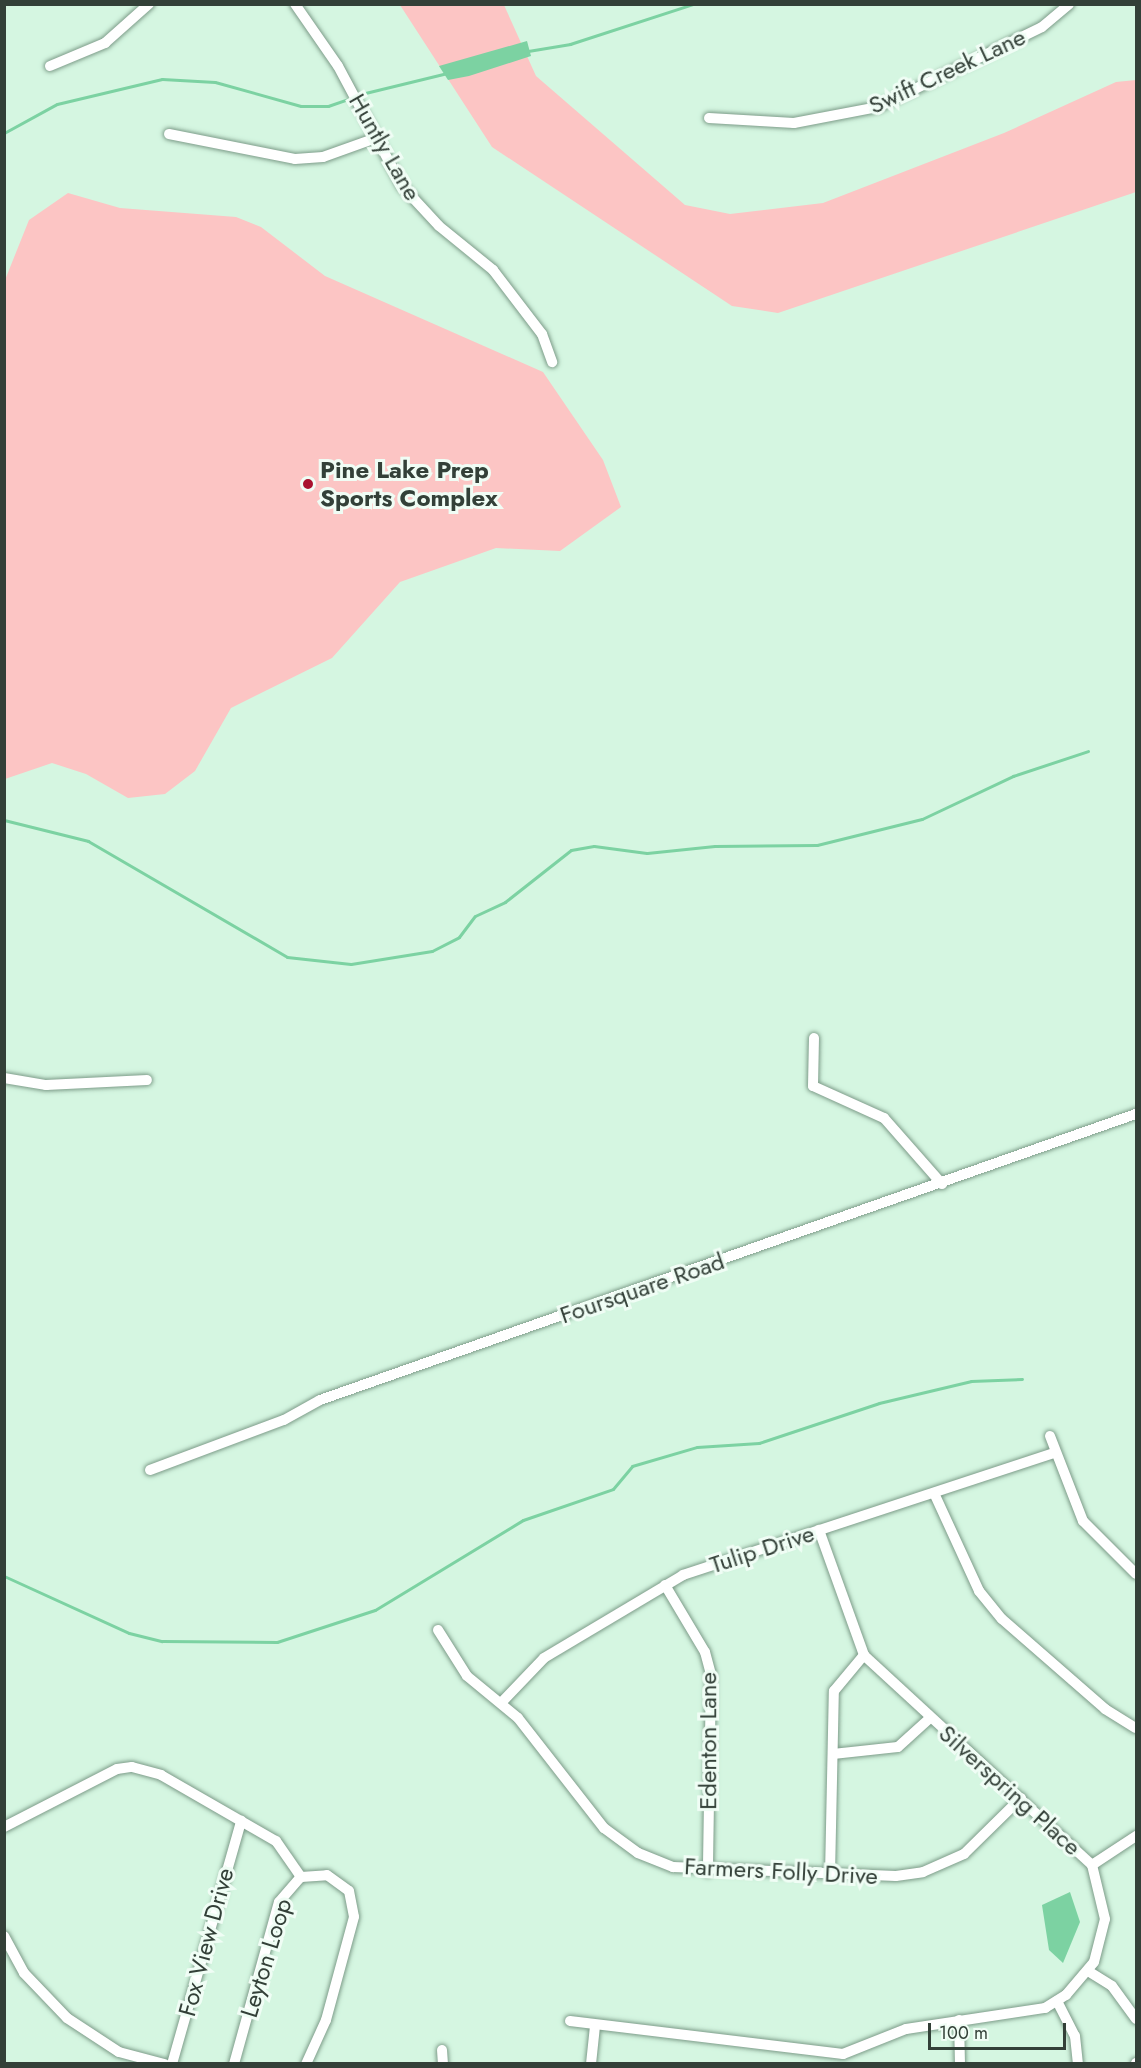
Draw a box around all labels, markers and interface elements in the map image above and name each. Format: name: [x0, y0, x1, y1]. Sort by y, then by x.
street label: Swift Creek Lane: [864, 22, 1030, 120]
street label: Huntly Lane: [343, 88, 427, 206]
place label: Pine Lake Prep Sports Complex: [320, 456, 498, 512]
marker: Pine Lake Prep Sports Complex: [301, 477, 315, 491]
street label: Foursquare Road: [556, 1246, 728, 1330]
street label: Tulip Drive: [706, 1519, 818, 1579]
street label: Edenton Lane: [694, 1672, 722, 1810]
street label: Silverspring Place: [933, 1719, 1087, 1861]
street label: Farmers Folly Drive: [683, 1852, 879, 1890]
street label: Fox View Drive: [172, 1865, 240, 2019]
street label: Leyton Loop: [234, 1895, 298, 2021]
scale bar: [931, 2011, 1069, 2049]
text: 100 m: [939, 2020, 988, 2046]

